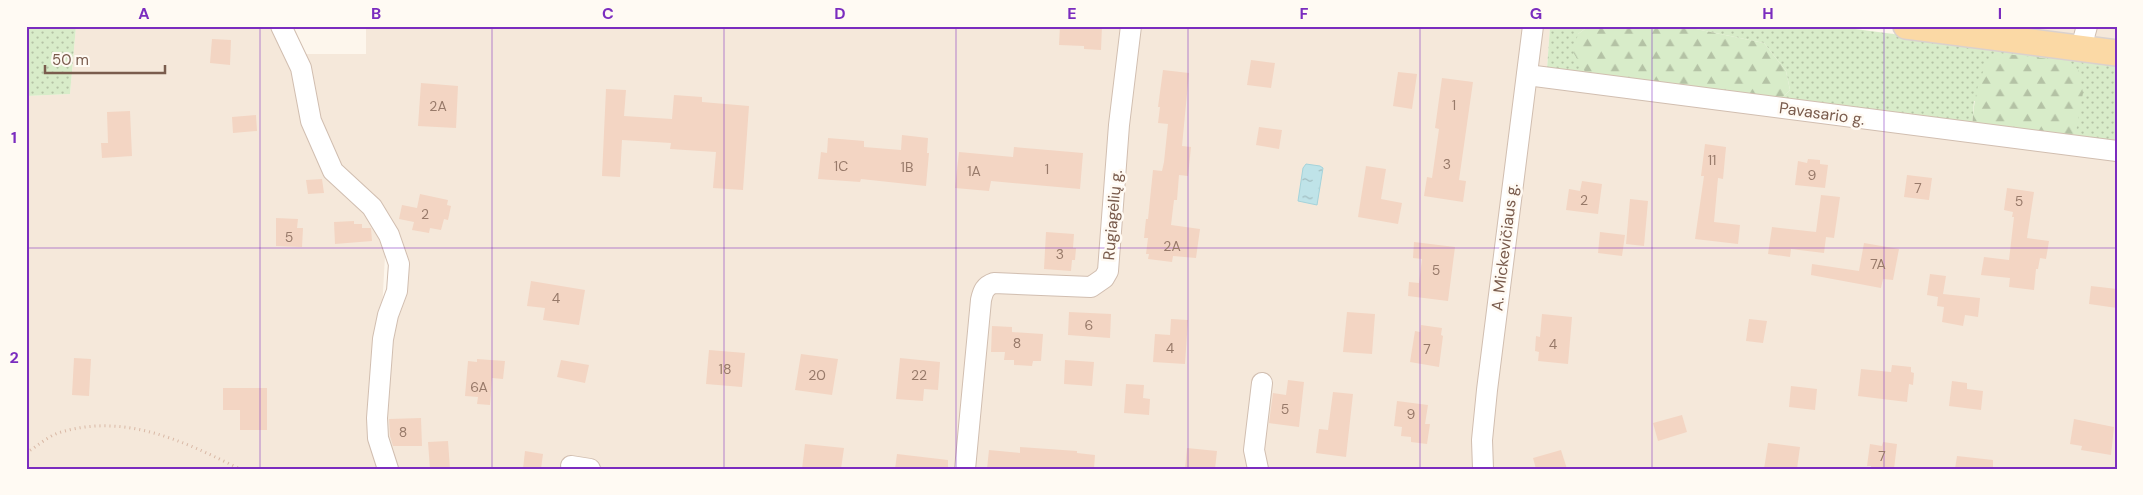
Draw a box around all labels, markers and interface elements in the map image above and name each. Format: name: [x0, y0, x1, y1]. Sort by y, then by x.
text: A: [138, 3, 150, 24]
text: B: [371, 3, 381, 24]
text: C: [602, 3, 614, 24]
text: D: [834, 3, 846, 24]
text: E: [1067, 3, 1077, 24]
text: F: [1300, 3, 1309, 24]
text: G: [1530, 3, 1542, 24]
text: H: [1762, 3, 1774, 24]
text: I: [1998, 3, 2002, 24]
scale bar: [45, 42, 165, 74]
text: 50 m: [52, 50, 89, 70]
house number: 1: [1452, 96, 1456, 114]
house number: 2A: [429, 97, 447, 115]
street label: Pavasario g.: [1778, 97, 1866, 130]
text: 1: [11, 127, 17, 148]
house number: 11: [1708, 151, 1716, 169]
house number: 3: [1443, 155, 1451, 173]
house number: 1C: [834, 157, 848, 175]
house number: 1B: [901, 158, 913, 176]
house number: 1: [1045, 160, 1049, 178]
house number: 1A: [967, 162, 981, 180]
house number: 9: [1808, 166, 1817, 184]
street label: Rugiagėlių g.: [1098, 169, 1127, 261]
house number: 7: [1914, 179, 1922, 197]
street label: A. Mickevičiaus g.: [1486, 182, 1523, 312]
house number: 2: [1580, 191, 1588, 209]
house number: 5: [2015, 192, 2023, 210]
house number: 2: [421, 205, 429, 223]
house number: 5: [285, 228, 293, 246]
house number: 2A: [1163, 237, 1181, 255]
house number: 3: [1056, 245, 1064, 263]
house number: 7A: [1870, 255, 1886, 273]
house number: 5: [1432, 261, 1440, 279]
house number: 4: [552, 289, 561, 307]
house number: 6: [1085, 316, 1093, 334]
house number: 8: [1013, 334, 1021, 352]
house number: 4: [1549, 335, 1558, 353]
house number: 4: [1166, 339, 1175, 357]
house number: 7: [1423, 340, 1431, 358]
text: 2: [9, 347, 19, 368]
house number: 18: [719, 360, 731, 378]
house number: 20: [808, 366, 826, 384]
house number: 22: [911, 366, 927, 384]
house number: 6A: [470, 378, 488, 396]
house number: 5: [1281, 400, 1289, 418]
house number: 9: [1407, 405, 1416, 423]
house number: 8: [399, 423, 407, 441]
house number: 7: [1878, 447, 1886, 465]

